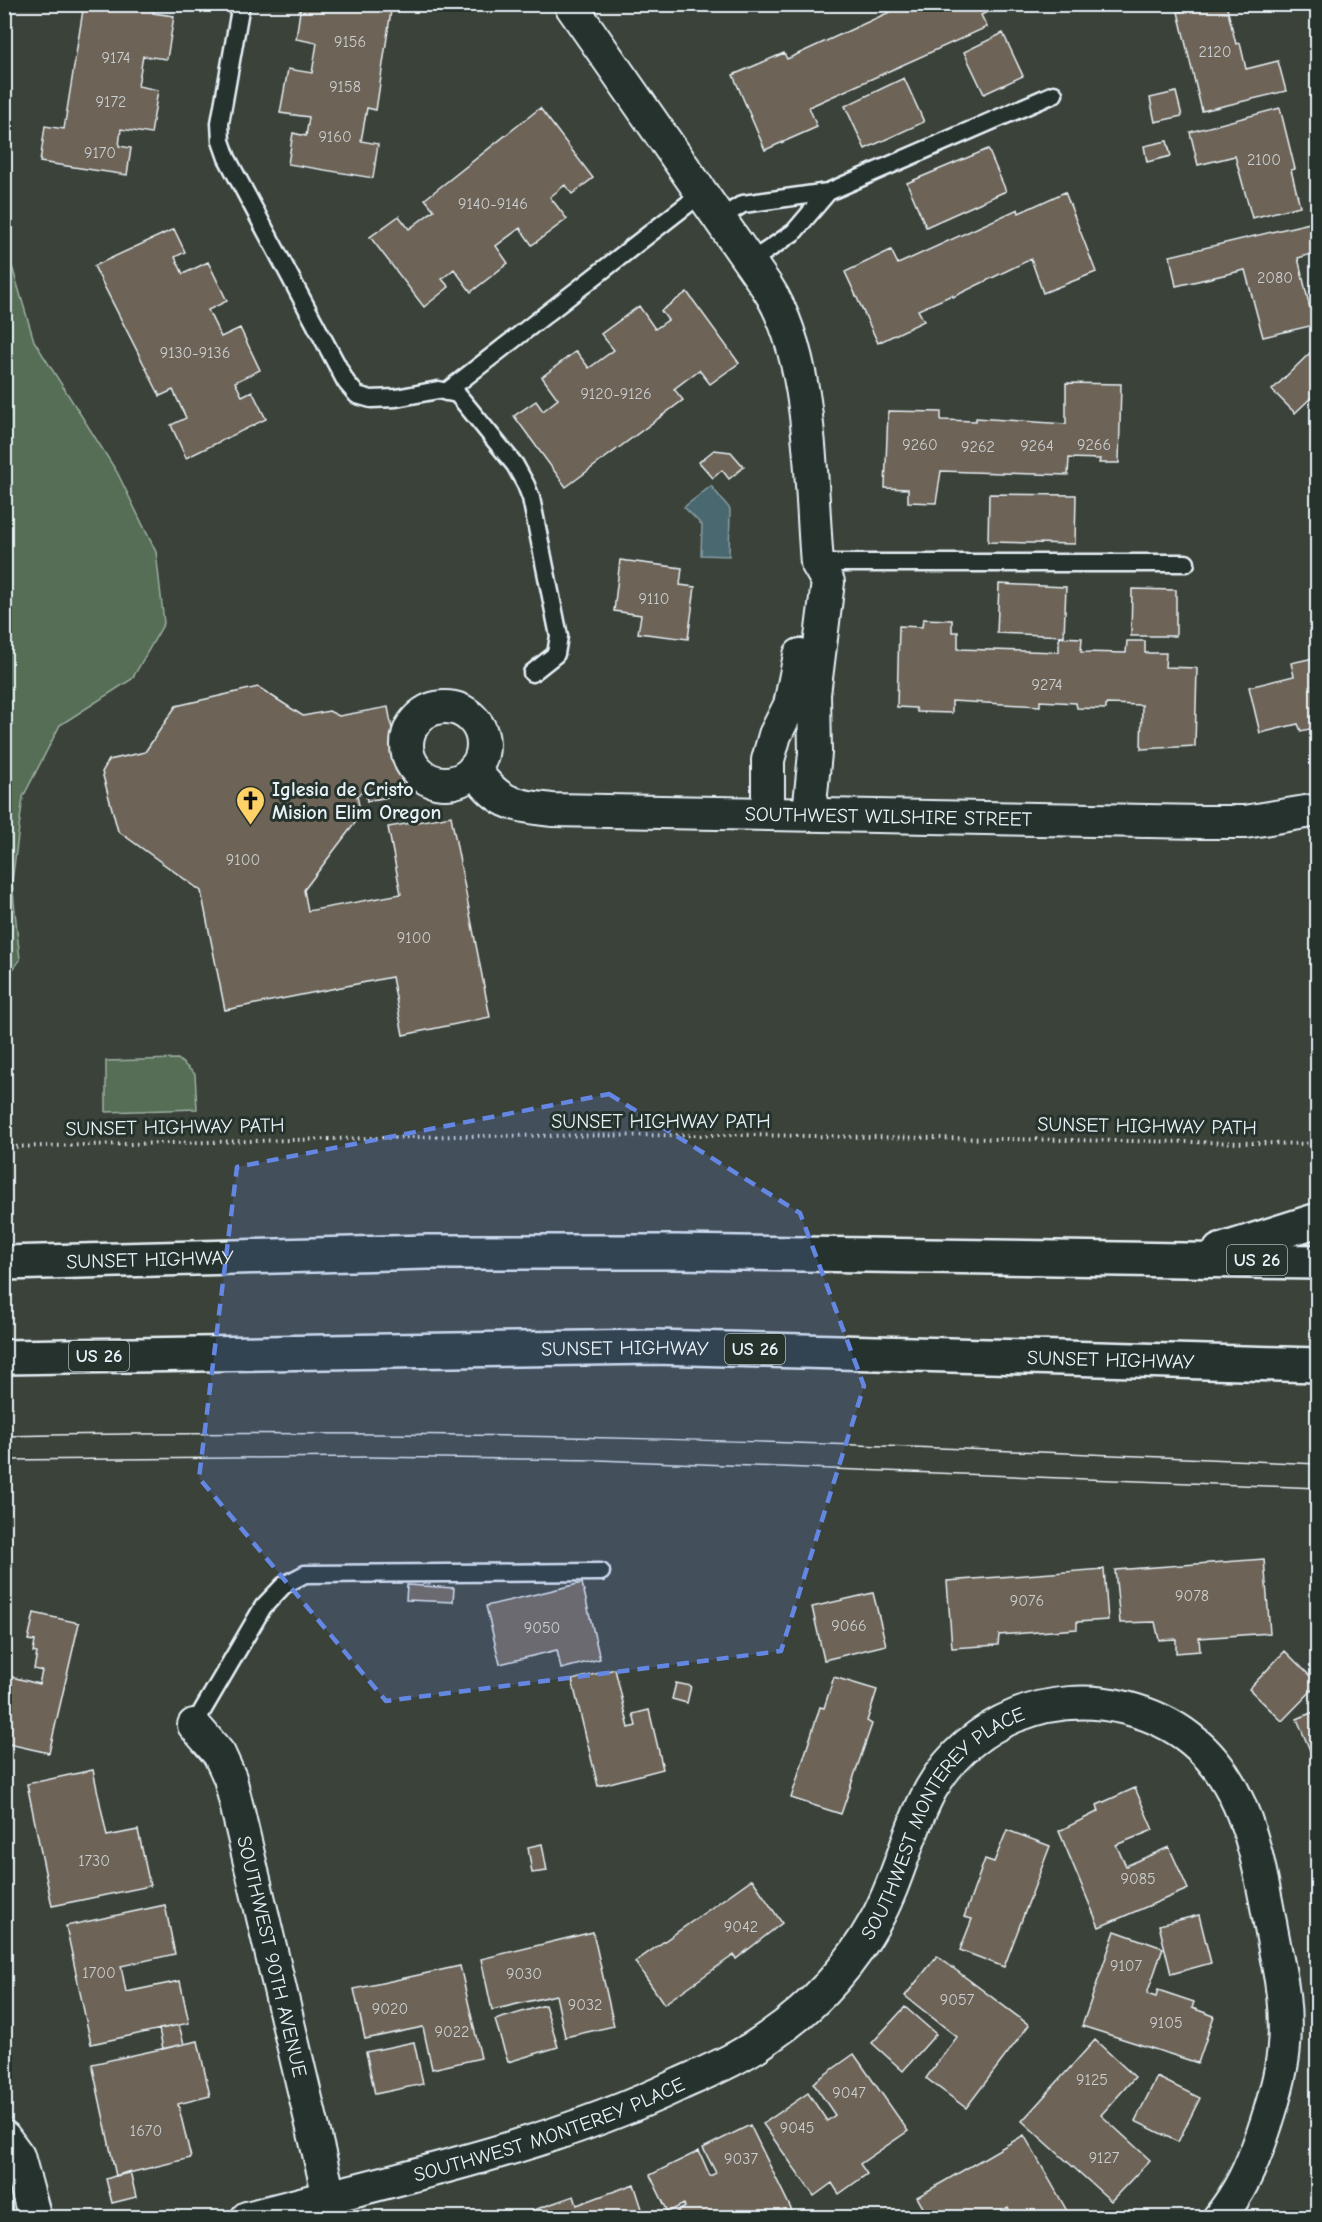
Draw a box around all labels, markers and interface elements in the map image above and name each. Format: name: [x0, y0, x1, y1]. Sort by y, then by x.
house number: 9156: [334, 33, 366, 51]
house number: 2120: [1199, 43, 1231, 61]
house number: 9174: [102, 49, 130, 67]
house number: 9158: [329, 78, 361, 96]
house number: 9172: [96, 93, 126, 111]
house number: 9160: [318, 128, 352, 146]
house number: 9170: [84, 144, 116, 162]
house number: 2100: [1247, 151, 1281, 169]
house number: 9140-9146: [458, 195, 528, 213]
house number: 2080: [1257, 269, 1293, 287]
house number: 9130-9136: [160, 344, 230, 362]
house number: 9120-9126: [580, 385, 652, 403]
house number: 9260: [902, 436, 938, 454]
house number: 9266: [1077, 436, 1111, 454]
house number: 9264: [1020, 437, 1054, 455]
house number: 9262: [961, 438, 995, 456]
house number: 9110: [639, 590, 669, 608]
house number: 9274: [1032, 676, 1062, 694]
place label: Iglesia de Cristo Mision Elim Oregon: [272, 778, 441, 824]
church icon: Iglesia de Cristo Mision Elim Oregon: [235, 784, 267, 826]
street label: SOUTHWEST WILSHIRE STREET: [745, 802, 1033, 830]
house number: 9100: [226, 851, 260, 869]
house number: 9100: [397, 929, 431, 947]
street label: SUNSET HIGHWAY PATH: [551, 1110, 771, 1133]
street label: SUNSET HIGHWAY PATH: [1037, 1113, 1257, 1139]
street label: SUNSET HIGHWAY PATH: [65, 1114, 285, 1140]
road number: US 26: [1227, 1245, 1287, 1275]
street label: SUNSET HIGHWAY: [66, 1246, 234, 1273]
road number: US 26: [725, 1334, 785, 1364]
street label: SUNSET HIGHWAY: [541, 1335, 709, 1360]
road number: US 26: [69, 1341, 129, 1371]
street label: SUNSET HIGHWAY: [1027, 1346, 1195, 1373]
house number: 9078: [1175, 1587, 1209, 1605]
house number: 9076: [1010, 1592, 1044, 1610]
house number: 9066: [831, 1617, 867, 1635]
house number: 9050: [524, 1619, 560, 1637]
street label: SOUTHWEST MONTEREY PLACE: [856, 1702, 1028, 1944]
street label: SOUTHWEST 90TH AVENUE: [233, 1833, 312, 2079]
house number: 1730: [78, 1852, 110, 1870]
house number: 9085: [1120, 1870, 1156, 1888]
house number: 9042: [724, 1918, 758, 1936]
house number: 9107: [1110, 1957, 1142, 1975]
house number: 1700: [82, 1964, 116, 1982]
house number: 9030: [506, 1965, 542, 1983]
house number: 9057: [940, 1991, 975, 2009]
house number: 9032: [568, 1996, 602, 2014]
house number: 9020: [372, 2000, 408, 2018]
house number: 9105: [1149, 2014, 1183, 2032]
house number: 9022: [435, 2023, 469, 2041]
house number: 9125: [1076, 2071, 1108, 2089]
street label: SOUTHWEST MONTEREY PLACE: [411, 2072, 688, 2186]
house number: 9047: [832, 2084, 866, 2102]
house number: 9045: [780, 2119, 814, 2137]
house number: 1670: [130, 2122, 162, 2140]
house number: 9127: [1089, 2149, 1120, 2167]
house number: 9037: [724, 2150, 758, 2168]

